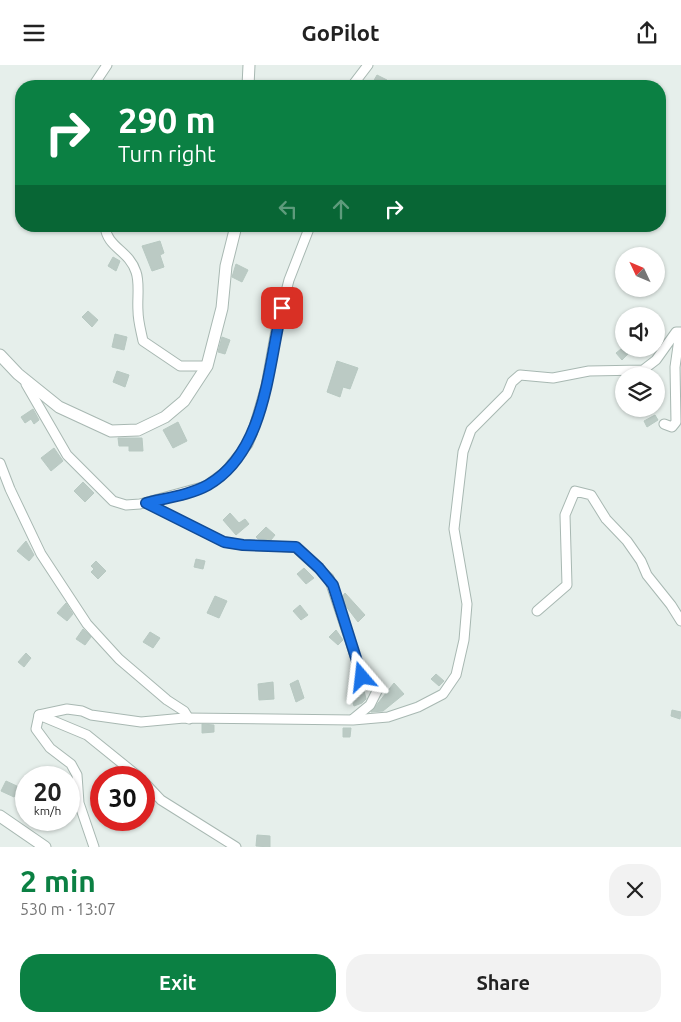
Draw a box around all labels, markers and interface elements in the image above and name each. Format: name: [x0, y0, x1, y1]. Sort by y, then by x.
icon: menu: [20, 19, 48, 47]
icon: share: [633, 19, 661, 47]
text: GoPilot: [302, 20, 379, 45]
icon: right: [35, 100, 100, 165]
text: 290 m: [118, 100, 216, 140]
text: Turn right: [118, 141, 216, 166]
icon: left: [274, 195, 302, 223]
icon: ahead: [327, 195, 355, 223]
icon: right: [380, 195, 408, 223]
north arrow: [615, 247, 665, 297]
map controls: [615, 247, 665, 417]
pin: [261, 287, 303, 329]
icon: arrive: [268, 294, 296, 322]
button: sound: [615, 307, 665, 357]
button: layers: [615, 367, 665, 417]
position arrow: [335, 650, 387, 702]
speed limit sign: 30: [90, 766, 155, 831]
text: 20: [33, 778, 62, 806]
text: km/h: [34, 804, 61, 817]
text: 2 min: [20, 864, 96, 898]
button: close: [609, 864, 661, 916]
text: 530 m · 13:07: [20, 900, 116, 918]
button: Exit: [20, 954, 336, 1012]
button: Share: [346, 954, 661, 1012]

